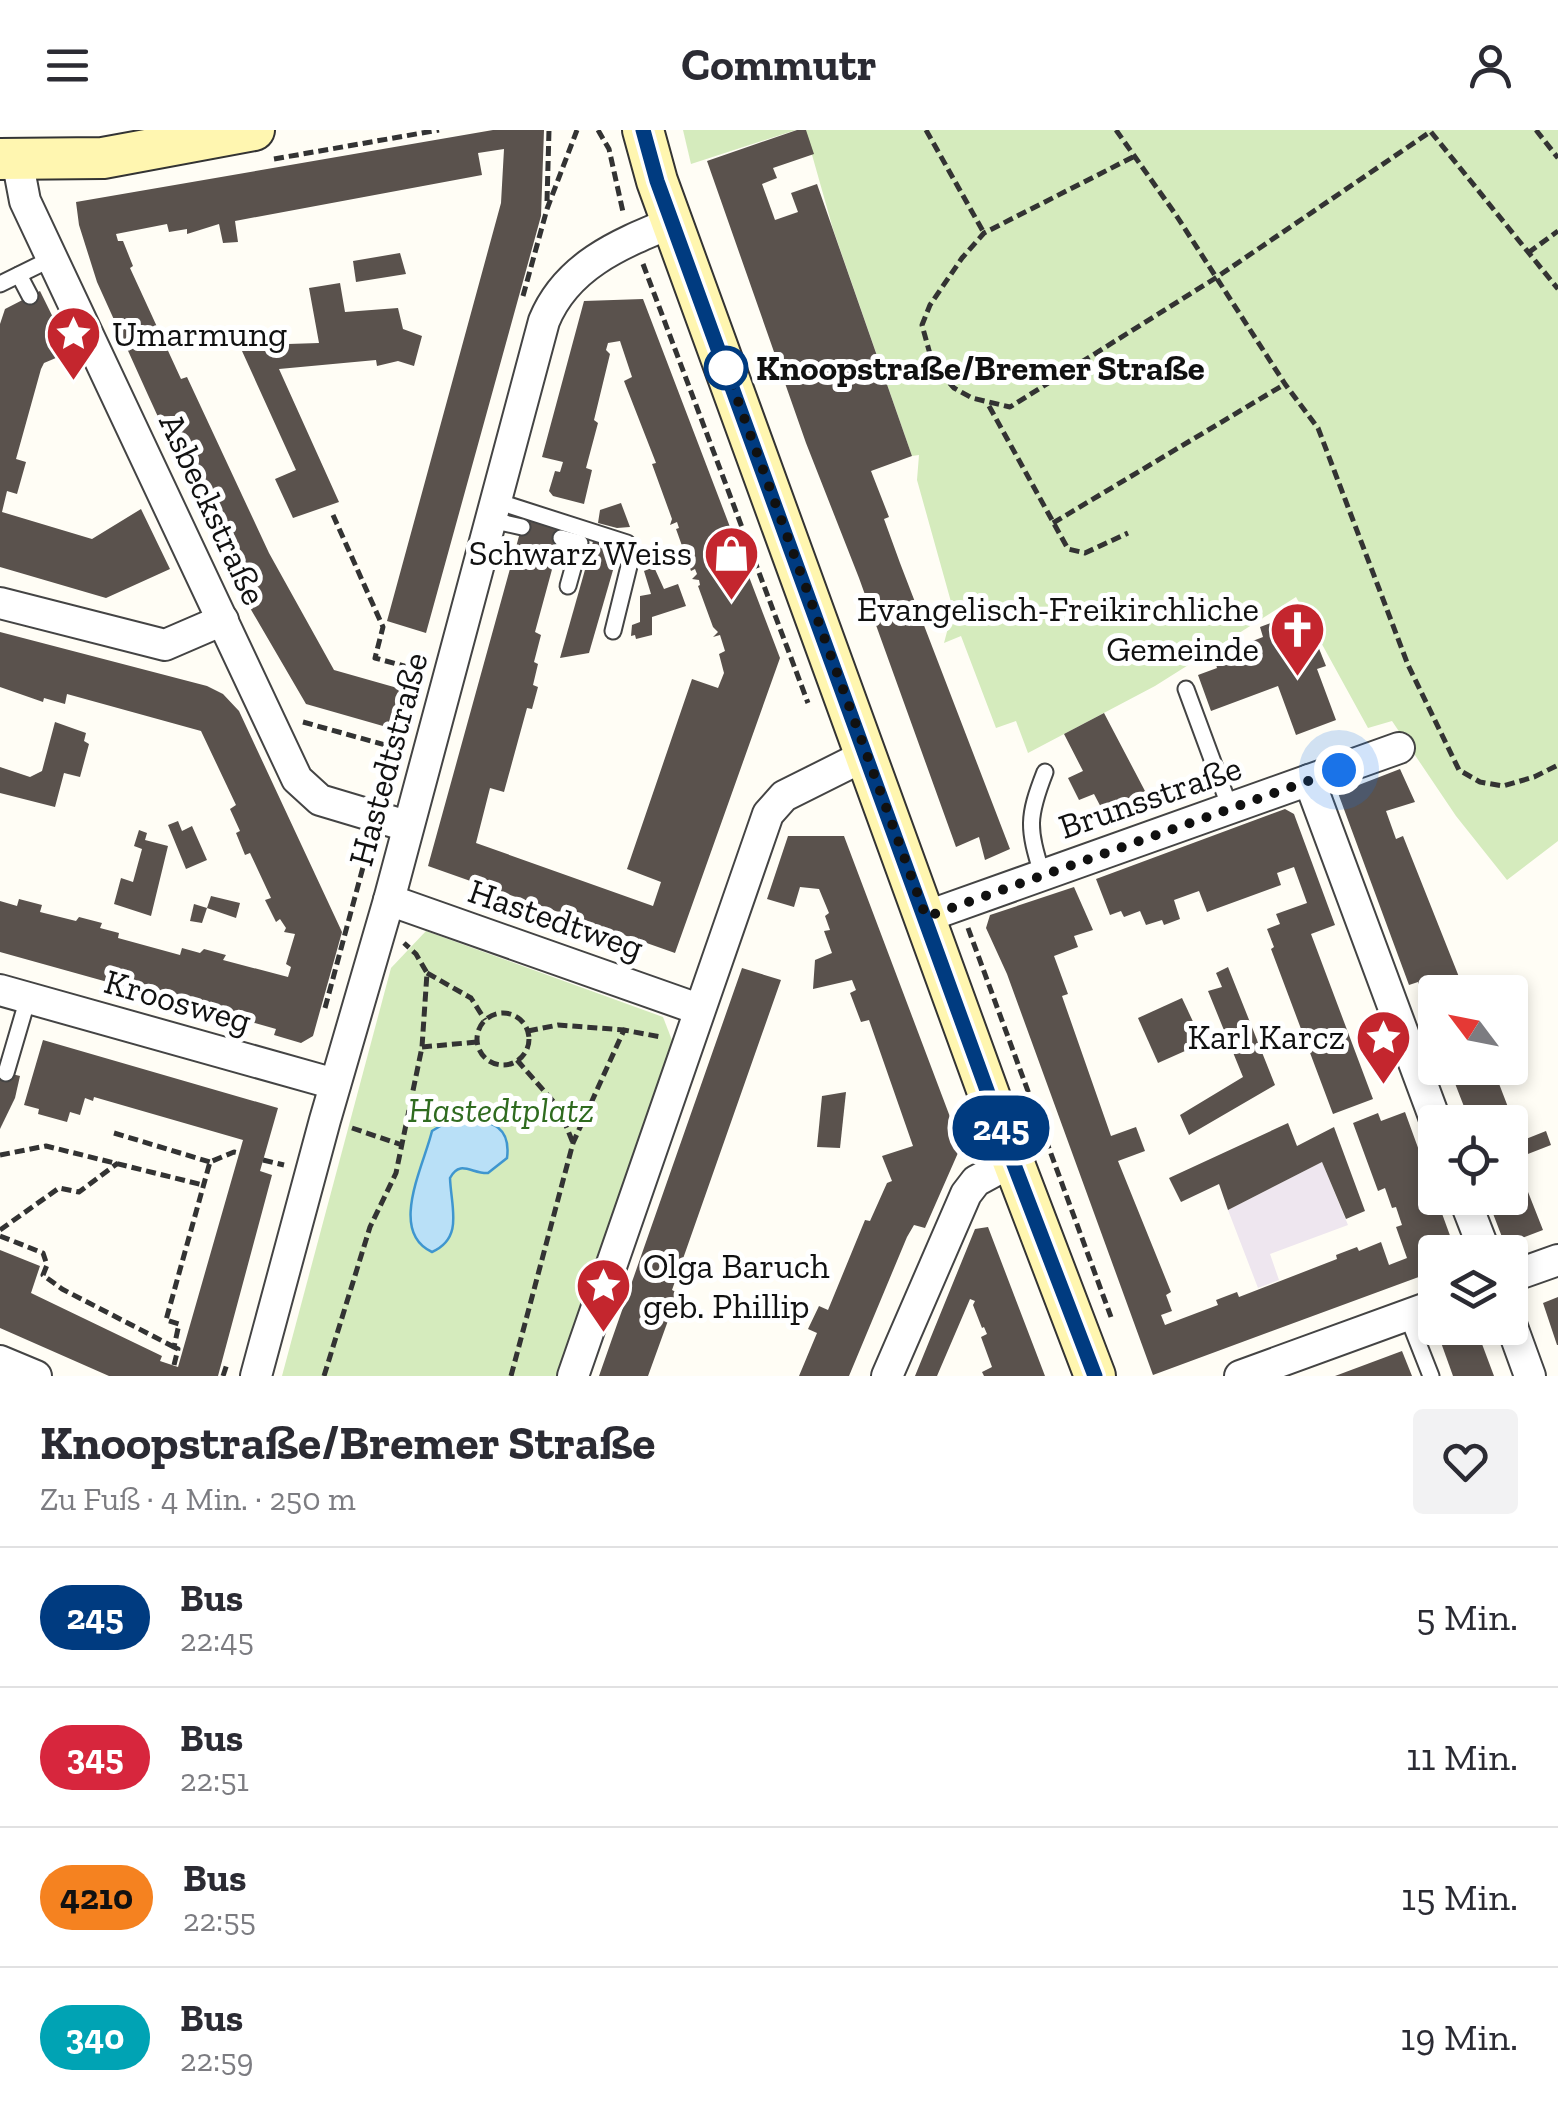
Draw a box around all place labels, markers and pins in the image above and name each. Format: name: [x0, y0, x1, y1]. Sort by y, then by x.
place icon: Umarmung: [43, 304, 103, 383]
place label: Umarmung: [112, 313, 287, 355]
marker: Knoopstraße/Bremer Straße: [705, 347, 747, 389]
place label: Knoopstraße/Bremer Straße: [756, 347, 1205, 389]
shop icon: Schwarz Weiss: [701, 523, 761, 602]
place label: Schwarz Weiss: [469, 532, 692, 574]
place label: Evangelisch-Freikirchliche Gemeinde: [857, 588, 1259, 670]
church icon: Evangelisch-Freikirchliche Gemeinde: [1268, 599, 1328, 678]
place icon: Karl Karcz: [1354, 1007, 1414, 1086]
place label: Karl Karcz: [1187, 1016, 1345, 1058]
place label: Olga Baruch geb. Phillip: [643, 1245, 830, 1327]
place icon: Olga Baruch geb. Phillip: [574, 1256, 634, 1335]

